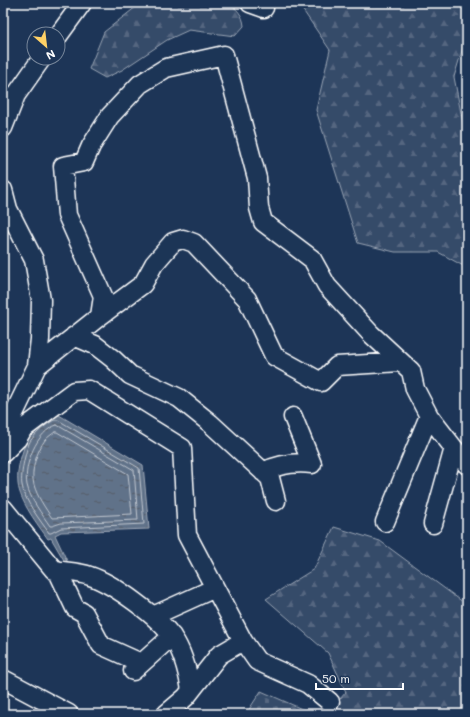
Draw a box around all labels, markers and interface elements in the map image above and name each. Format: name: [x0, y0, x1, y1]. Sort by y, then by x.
north arrow: [26, 26, 66, 66]
text: N: [44, 47, 58, 64]
scale bar: [316, 665, 403, 691]
text: 50 m: [322, 670, 350, 686]

